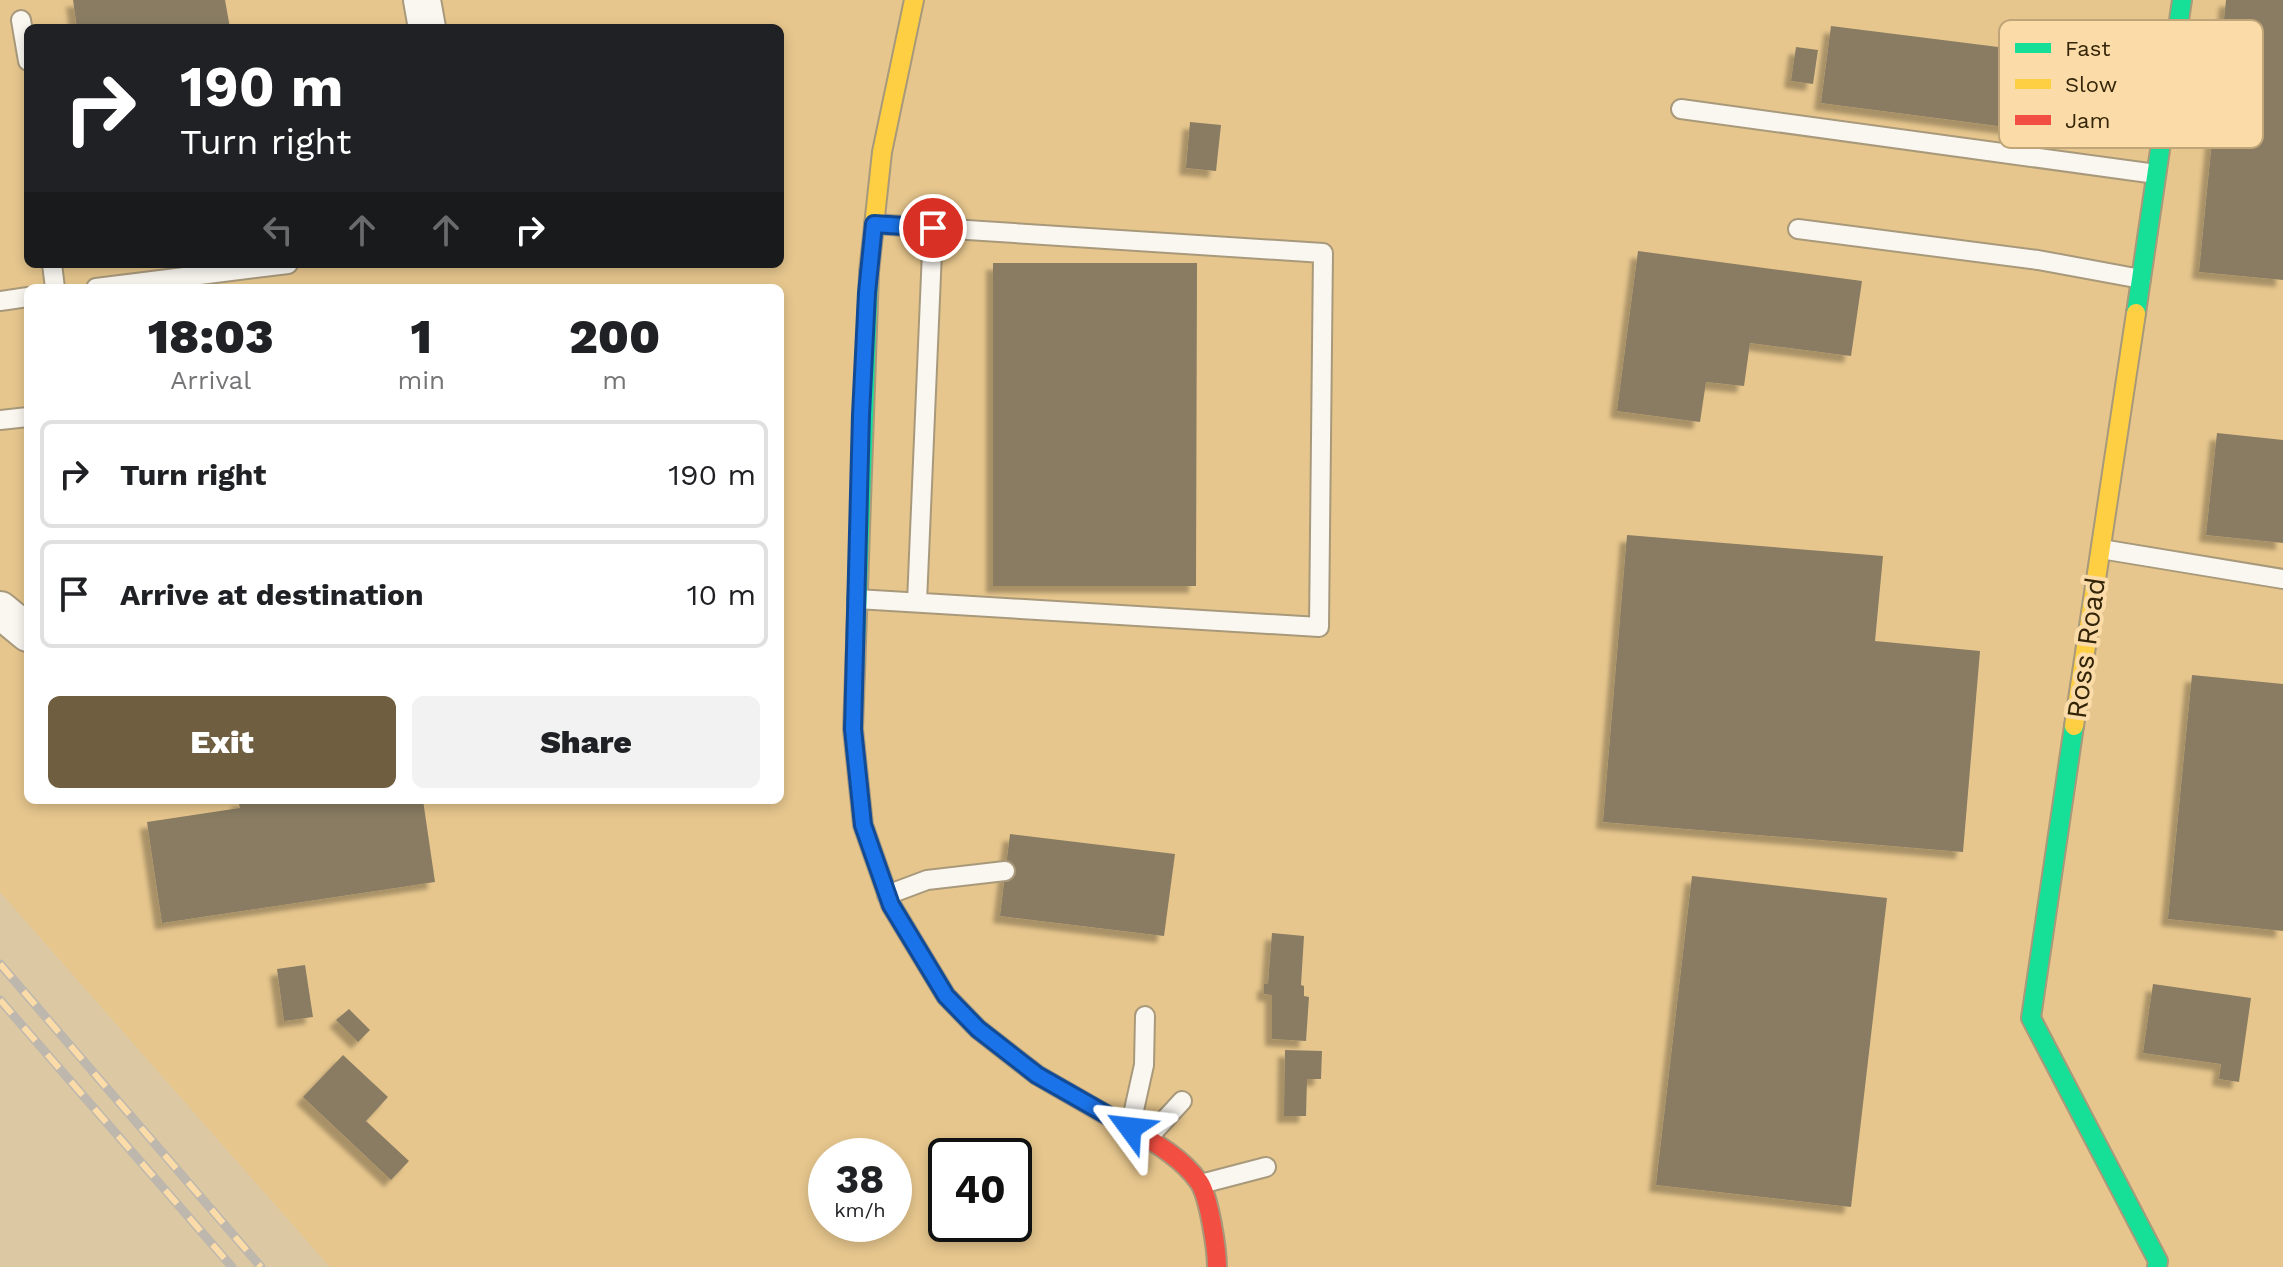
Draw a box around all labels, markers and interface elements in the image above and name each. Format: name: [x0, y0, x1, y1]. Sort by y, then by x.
legend: [1999, 20, 2263, 148]
text: Fast: [2065, 36, 2111, 61]
text: 190 m: [180, 54, 343, 120]
icon: right: [48, 56, 152, 160]
text: Slow: [2065, 72, 2117, 97]
text: Jam: [2065, 108, 2110, 133]
text: Turn right: [180, 121, 351, 163]
pin: [899, 194, 967, 262]
icon: arrive: [911, 206, 955, 250]
icon: left: [256, 208, 300, 252]
icon: ahead: [340, 208, 384, 252]
icon: ahead: [424, 208, 468, 252]
icon: right: [508, 208, 552, 252]
text: 18:03: [148, 308, 274, 365]
text: 1: [411, 308, 432, 365]
text: 200: [569, 308, 660, 365]
text: Arrival: [170, 365, 251, 395]
text: min: [397, 365, 445, 395]
text: m: [602, 365, 627, 395]
icon: right: [52, 452, 96, 496]
text: Turn right: [120, 457, 266, 492]
text: 190 m: [668, 457, 756, 492]
icon: arrive: [52, 572, 96, 616]
street label: Ross Road: [2060, 575, 2112, 721]
text: Arrive at destination: [120, 577, 424, 612]
text: 10 m: [687, 577, 756, 612]
button: Exit: [48, 696, 396, 788]
button: Share: [412, 696, 760, 788]
position arrow: [1088, 1086, 1172, 1170]
speed limit sign: 40: [928, 1138, 1032, 1242]
text: 38: [836, 1156, 884, 1203]
text: km/h: [834, 1198, 886, 1222]

